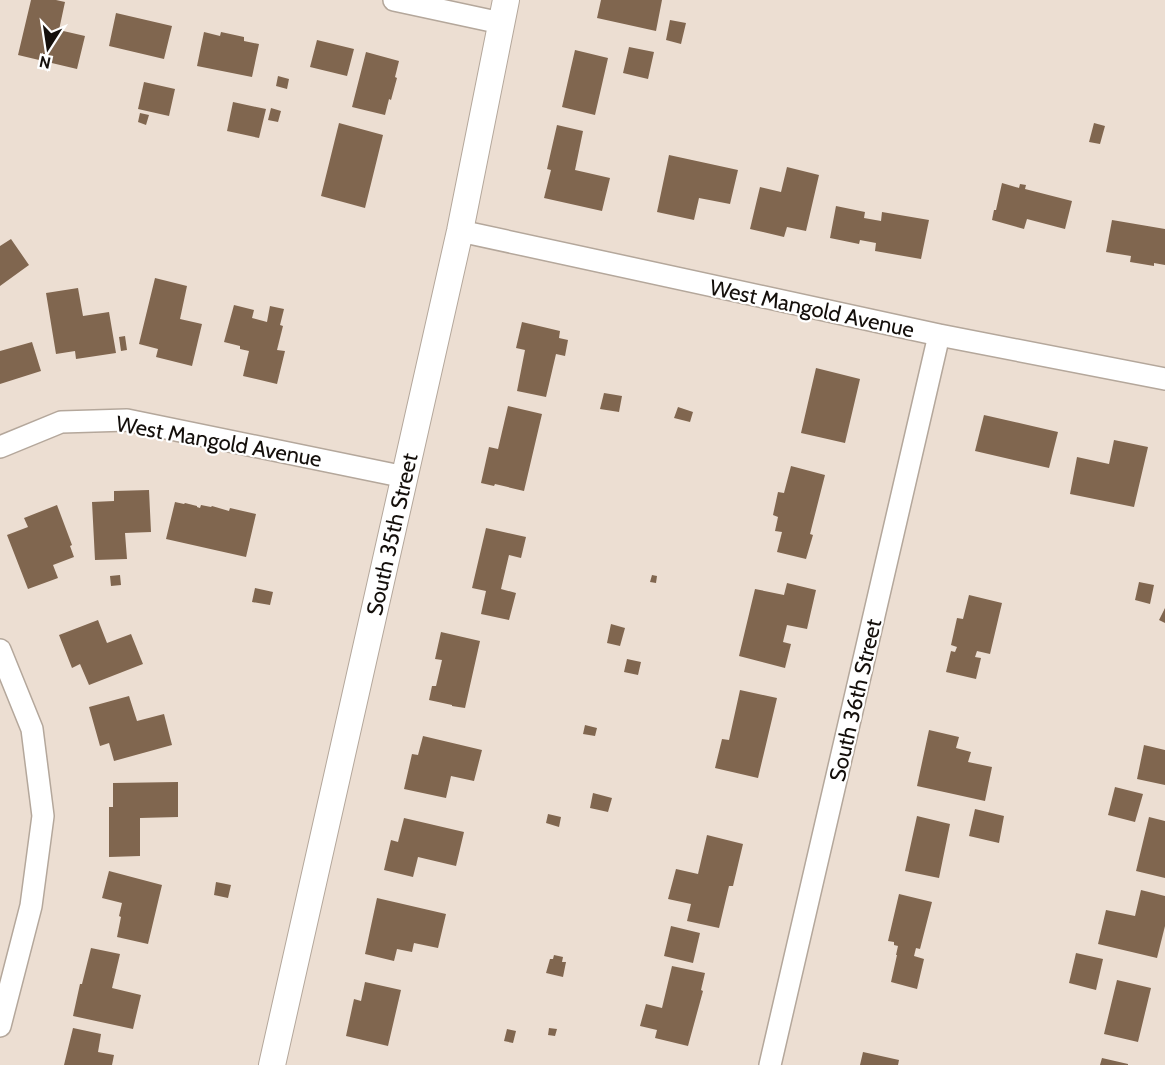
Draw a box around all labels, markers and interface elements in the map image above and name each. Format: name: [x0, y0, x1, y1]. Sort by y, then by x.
north arrow: [18, 18, 78, 78]
text: N: [37, 52, 52, 73]
street label: West Mangold Avenue: [707, 274, 917, 343]
street label: West Mangold Avenue: [114, 410, 324, 473]
street label: South 35th Street: [361, 450, 424, 618]
street label: South 36th Street: [824, 616, 887, 784]

